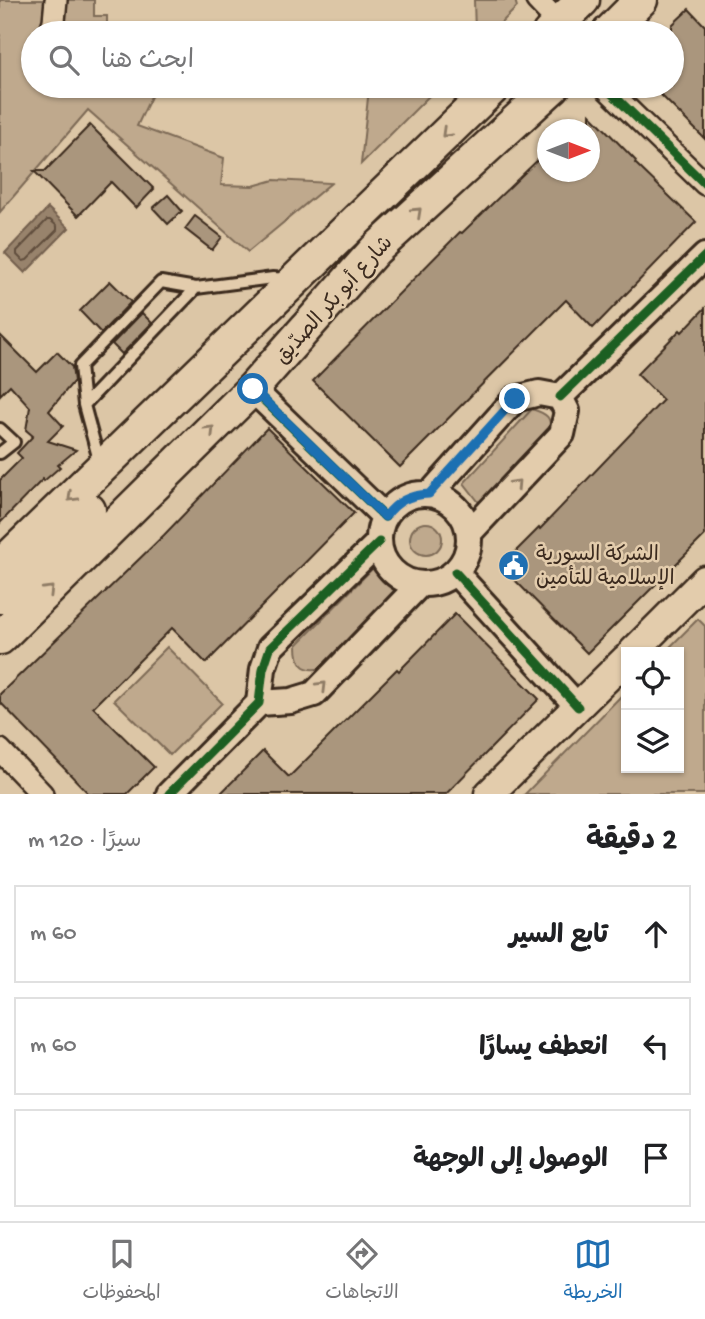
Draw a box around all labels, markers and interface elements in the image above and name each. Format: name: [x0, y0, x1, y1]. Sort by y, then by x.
search box: [21, 21, 684, 98]
icon: search: [45, 41, 83, 79]
text: ابحث هنا: [101, 47, 194, 78]
north arrow: [537, 119, 600, 182]
one-way arrow: [441, 125, 454, 138]
one-way arrow: [409, 207, 422, 220]
street label: شارع أبو بكر الصدّيق: [269, 230, 400, 371]
route start: [237, 373, 268, 404]
route end: [499, 383, 530, 414]
one-way arrow: [202, 426, 215, 439]
one-way arrow: [507, 479, 520, 492]
one-way arrow: [67, 488, 80, 501]
place label: الشركة السورية الإسلامية للتأمين: [536, 544, 675, 593]
public building icon: الشركة السورية الإسلامية للتأمين: [496, 548, 530, 582]
one-way arrow: [40, 586, 53, 599]
map controls: [621, 647, 684, 773]
button: locate: [621, 647, 684, 710]
one-way arrow: [314, 681, 327, 694]
button: layers: [621, 710, 684, 773]
text: 2 دقيقة: [586, 825, 677, 860]
text: سيرًا · 120 m: [28, 828, 142, 855]
icon: ahead: [637, 915, 675, 953]
text: 60 m: [30, 921, 77, 948]
text: تابع السير: [509, 922, 608, 953]
icon: left: [637, 1027, 675, 1065]
text: 60 m: [30, 1033, 77, 1060]
text: انعطف يسارًا: [479, 1034, 608, 1065]
icon: arrive: [637, 1139, 675, 1177]
text: الوصول إلى الوجهة: [413, 1146, 608, 1177]
tab: المحفوظات: [82, 1235, 161, 1308]
tab: الاتجاهات: [325, 1235, 399, 1308]
tab: الخريطة: [563, 1235, 623, 1308]

